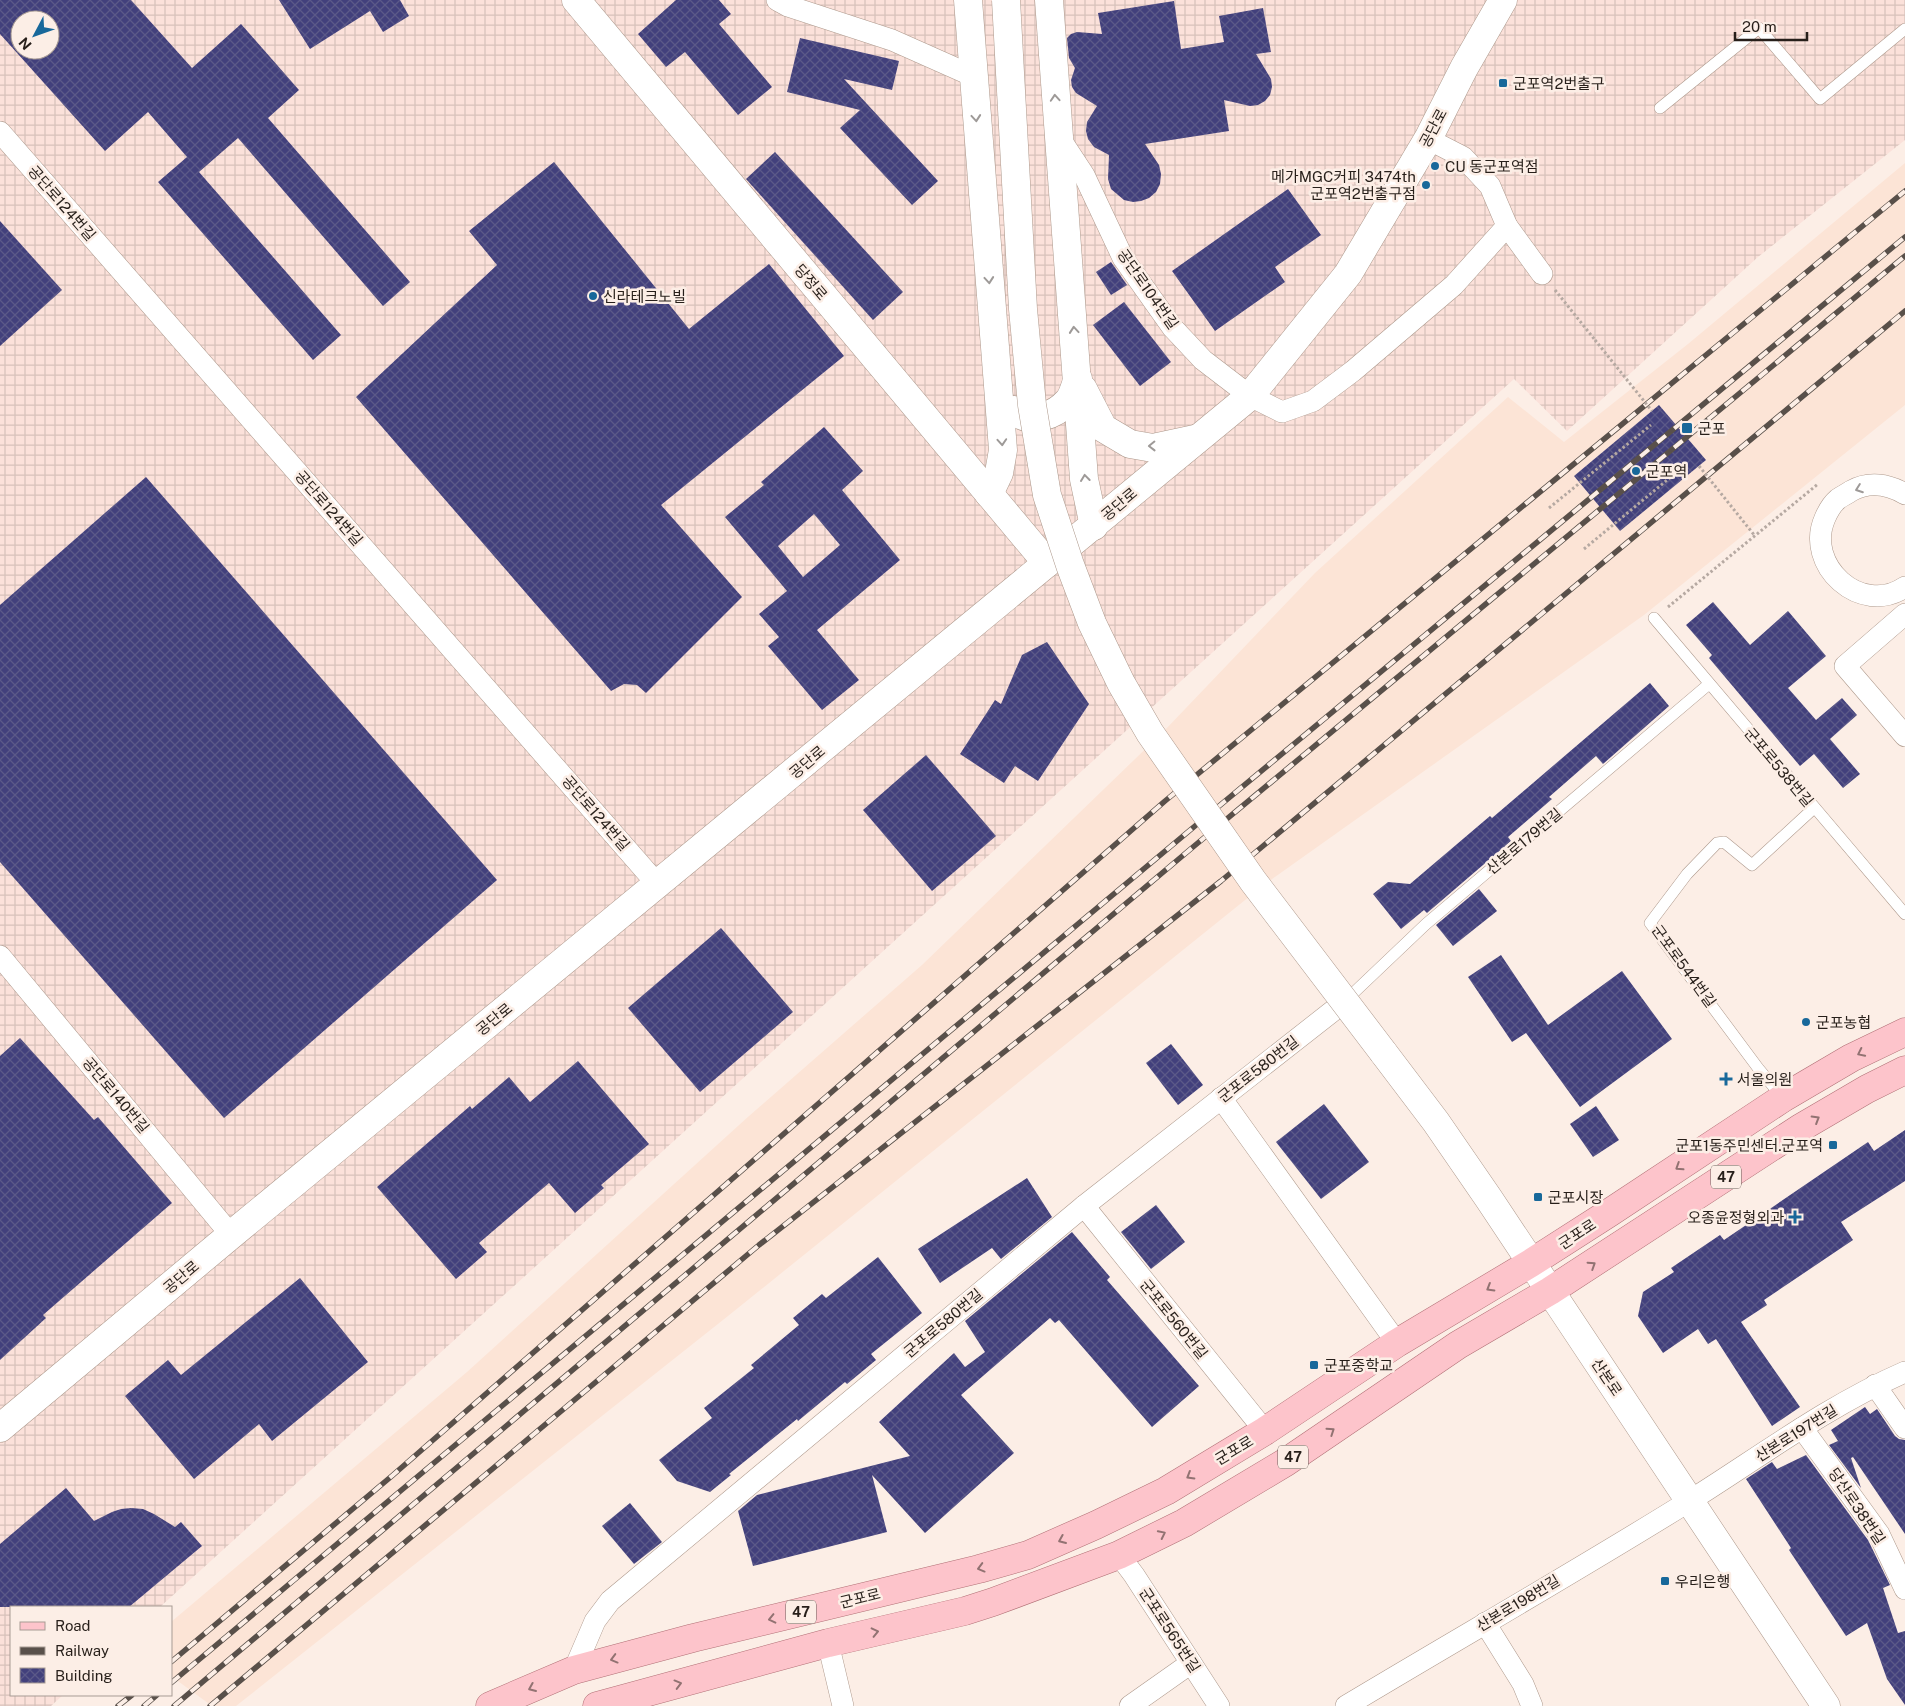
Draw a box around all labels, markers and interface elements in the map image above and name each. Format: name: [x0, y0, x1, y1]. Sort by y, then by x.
north arrow: [10, 10, 60, 60]
scale bar: [1735, 10, 1808, 42]
text: 20 m: [1742, 18, 1777, 35]
text: N: [16, 34, 35, 53]
place label: 군포역2번출구: [1513, 75, 1605, 92]
marker: 군포역2번출구: [1497, 77, 1509, 89]
one-way arrow: [1050, 94, 1061, 102]
street label: 공단로: [1416, 106, 1450, 150]
one-way arrow: [971, 115, 982, 123]
place label: CU 동군포역점: [1445, 158, 1538, 175]
marker: CU 동군포역점: [1429, 160, 1441, 172]
street label: 공단로124번길: [25, 162, 99, 244]
place label: 메가MGC커피 3474th 군포역2번출구점: [1271, 168, 1416, 202]
marker: 메가MGC커피 3474th 군포역2번출구점: [1420, 179, 1432, 191]
street label: 공단로104번길: [1114, 246, 1182, 332]
street label: 당정로: [791, 261, 831, 303]
one-way arrow: [984, 277, 995, 285]
place label: 신라테크노빌: [603, 288, 686, 305]
marker: 신라테크노빌: [587, 290, 599, 302]
one-way arrow: [1069, 326, 1080, 334]
place label: 군포: [1698, 420, 1726, 437]
marker: 군포: [1680, 421, 1694, 435]
one-way arrow: [997, 439, 1008, 447]
one-way arrow: [1148, 441, 1156, 451]
place label: 군포역: [1646, 463, 1687, 480]
marker: 군포역: [1630, 465, 1642, 477]
street label: 공단로124번길: [292, 467, 366, 549]
one-way arrow: [1080, 473, 1091, 481]
one-way arrow: [1855, 483, 1864, 493]
street label: 공단로: [1098, 484, 1140, 524]
street label: 군포로538번길: [1741, 724, 1817, 810]
street label: 공단로: [786, 742, 828, 782]
street label: 공단로124번길: [559, 772, 633, 854]
street label: 산본로179번길: [1483, 805, 1565, 877]
street label: 군포로544번길: [1648, 922, 1720, 1010]
street label: 공단로: [473, 999, 515, 1039]
place label: 군포농협: [1816, 1014, 1871, 1031]
marker: 군포농협: [1800, 1016, 1812, 1028]
street label: 군포로580번길: [1214, 1032, 1302, 1106]
one-way arrow: [1857, 1047, 1866, 1057]
street label: 공단로140번길: [79, 1054, 153, 1136]
place label: 서울의원: [1737, 1071, 1792, 1088]
marker: 서울의원: [1719, 1072, 1733, 1086]
one-way arrow: [1810, 1116, 1819, 1126]
place label: 군포1동주민센터.군포역: [1676, 1137, 1823, 1154]
marker: 군포1동주민센터.군포역: [1827, 1139, 1839, 1151]
one-way arrow: [1675, 1161, 1685, 1170]
road number: 47: [1711, 1166, 1741, 1188]
place label: 군포시장: [1548, 1189, 1603, 1206]
marker: 군포시장: [1532, 1191, 1544, 1203]
place label: 오종윤정형외과: [1687, 1209, 1784, 1226]
marker: 오종윤정형외과: [1788, 1210, 1802, 1224]
street label: 군포로: [1555, 1216, 1599, 1252]
street label: 공단로: [160, 1257, 202, 1297]
one-way arrow: [1586, 1262, 1595, 1271]
street label: 군포로560번길: [1137, 1276, 1211, 1362]
one-way arrow: [1486, 1281, 1495, 1291]
street label: 군포로580번길: [900, 1285, 986, 1361]
street label: 산본로: [1588, 1355, 1626, 1399]
place label: 군포중학교: [1324, 1357, 1393, 1374]
marker: 군포중학교: [1308, 1359, 1320, 1371]
street label: 산본로197번길: [1752, 1401, 1840, 1465]
one-way arrow: [1325, 1428, 1335, 1437]
street label: 군포로: [1212, 1432, 1256, 1468]
road number: 47: [1278, 1445, 1308, 1468]
street label: 당산로38번길: [1825, 1465, 1889, 1547]
one-way arrow: [1186, 1470, 1195, 1480]
one-way arrow: [1157, 1530, 1166, 1540]
one-way arrow: [1058, 1533, 1067, 1544]
one-way arrow: [976, 1562, 985, 1573]
street label: 산본로198번길: [1473, 1571, 1563, 1635]
place label: 우리은행: [1675, 1573, 1730, 1590]
marker: 우리은행: [1659, 1575, 1671, 1587]
street label: 군포로565번길: [1136, 1584, 1204, 1676]
street label: 군포로: [838, 1585, 882, 1611]
road number: 47: [786, 1600, 816, 1624]
legend: [10, 1606, 172, 1696]
one-way arrow: [767, 1613, 776, 1624]
text: Road: [55, 1617, 91, 1634]
one-way arrow: [871, 1627, 880, 1638]
text: Railway: [55, 1642, 109, 1659]
one-way arrow: [610, 1653, 619, 1664]
text: Building: [55, 1667, 113, 1684]
one-way arrow: [674, 1679, 682, 1689]
one-way arrow: [528, 1682, 537, 1692]

